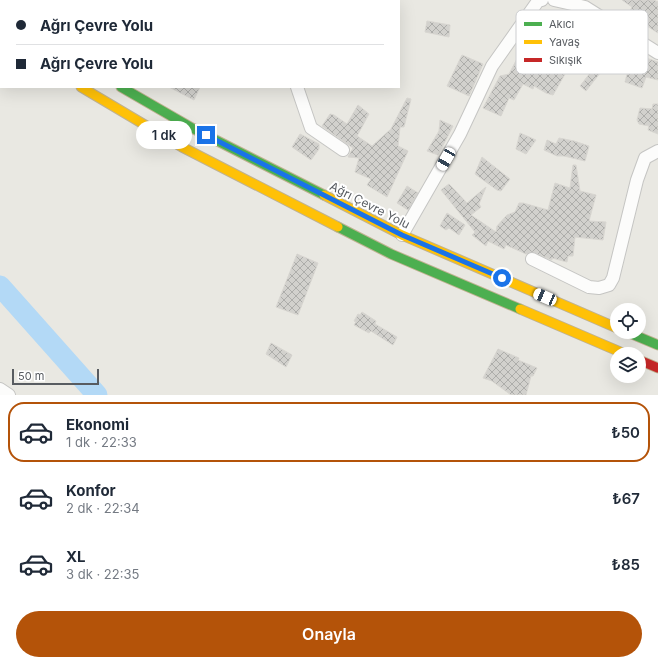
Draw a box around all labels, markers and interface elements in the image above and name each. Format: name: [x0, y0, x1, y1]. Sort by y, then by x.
legend: [516, 10, 648, 74]
text: Ağrı Çevre Yolu: [40, 16, 153, 35]
text: Akıcı: [549, 17, 574, 31]
text: Yavaş: [549, 35, 580, 49]
text: Sıkışık: [549, 53, 582, 67]
text: Ağrı Çevre Yolu: [40, 54, 153, 73]
callout: 1 dk: [136, 121, 192, 149]
route end: [197, 126, 215, 144]
text: 1 dk: [152, 127, 176, 143]
car: [435, 146, 457, 172]
street label: Ağrı Çevre Yolu: [327, 178, 413, 232]
route start: [493, 269, 511, 287]
car: [532, 287, 558, 307]
map controls: [610, 303, 646, 383]
button: locate: [610, 303, 646, 339]
button: layers: [610, 347, 646, 383]
scale bar: [12, 367, 99, 386]
text: 50 m: [18, 369, 44, 383]
icon: car: [18, 414, 54, 450]
text: Ekonomi: [66, 415, 129, 434]
text: ₺50: [611, 423, 640, 442]
text: 1 dk · 22:33: [66, 434, 137, 450]
icon: car: [18, 480, 54, 516]
text: Konfor: [66, 481, 116, 500]
text: ₺67: [612, 489, 640, 508]
text: 2 dk · 22:34: [66, 500, 140, 516]
icon: car: [18, 546, 54, 582]
text: XL: [66, 547, 86, 566]
text: ₺85: [612, 555, 640, 574]
text: 3 dk · 22:35: [66, 566, 139, 582]
button: Onayla: [16, 611, 642, 657]

